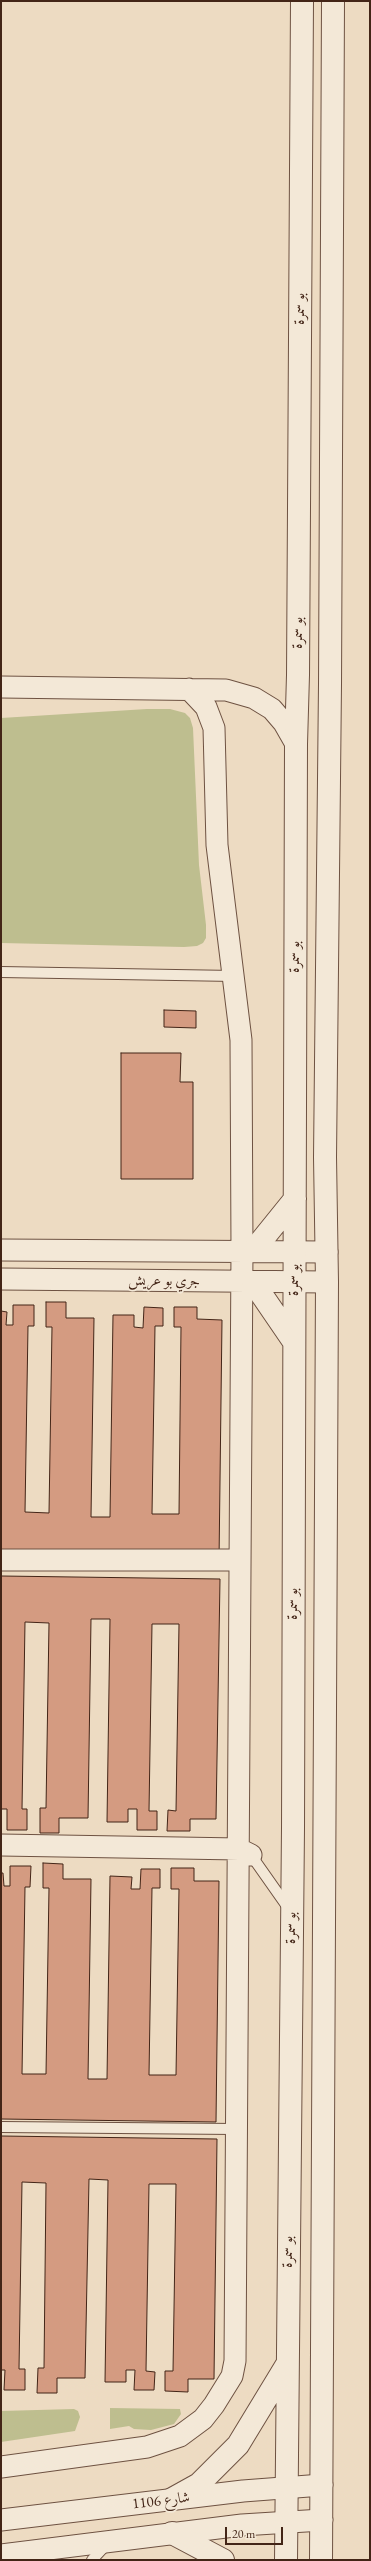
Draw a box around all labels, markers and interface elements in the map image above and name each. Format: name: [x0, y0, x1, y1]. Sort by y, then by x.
street label: بو سمرة: [291, 293, 309, 325]
street label: بو سمرة: [289, 617, 307, 649]
street label: بو سمرة: [286, 941, 304, 973]
street label: بو سمرة: [285, 1264, 303, 1296]
street label: جري بو عريش: [128, 1271, 200, 1291]
street label: بو سمرة: [284, 1588, 302, 1620]
street label: بو سمرة: [282, 1912, 300, 1944]
street label: بو سمرة: [279, 2236, 297, 2268]
street label: شارع 1106: [131, 2489, 191, 2513]
scale bar: [227, 2519, 285, 2545]
text: 20 m: [232, 2526, 255, 2542]

